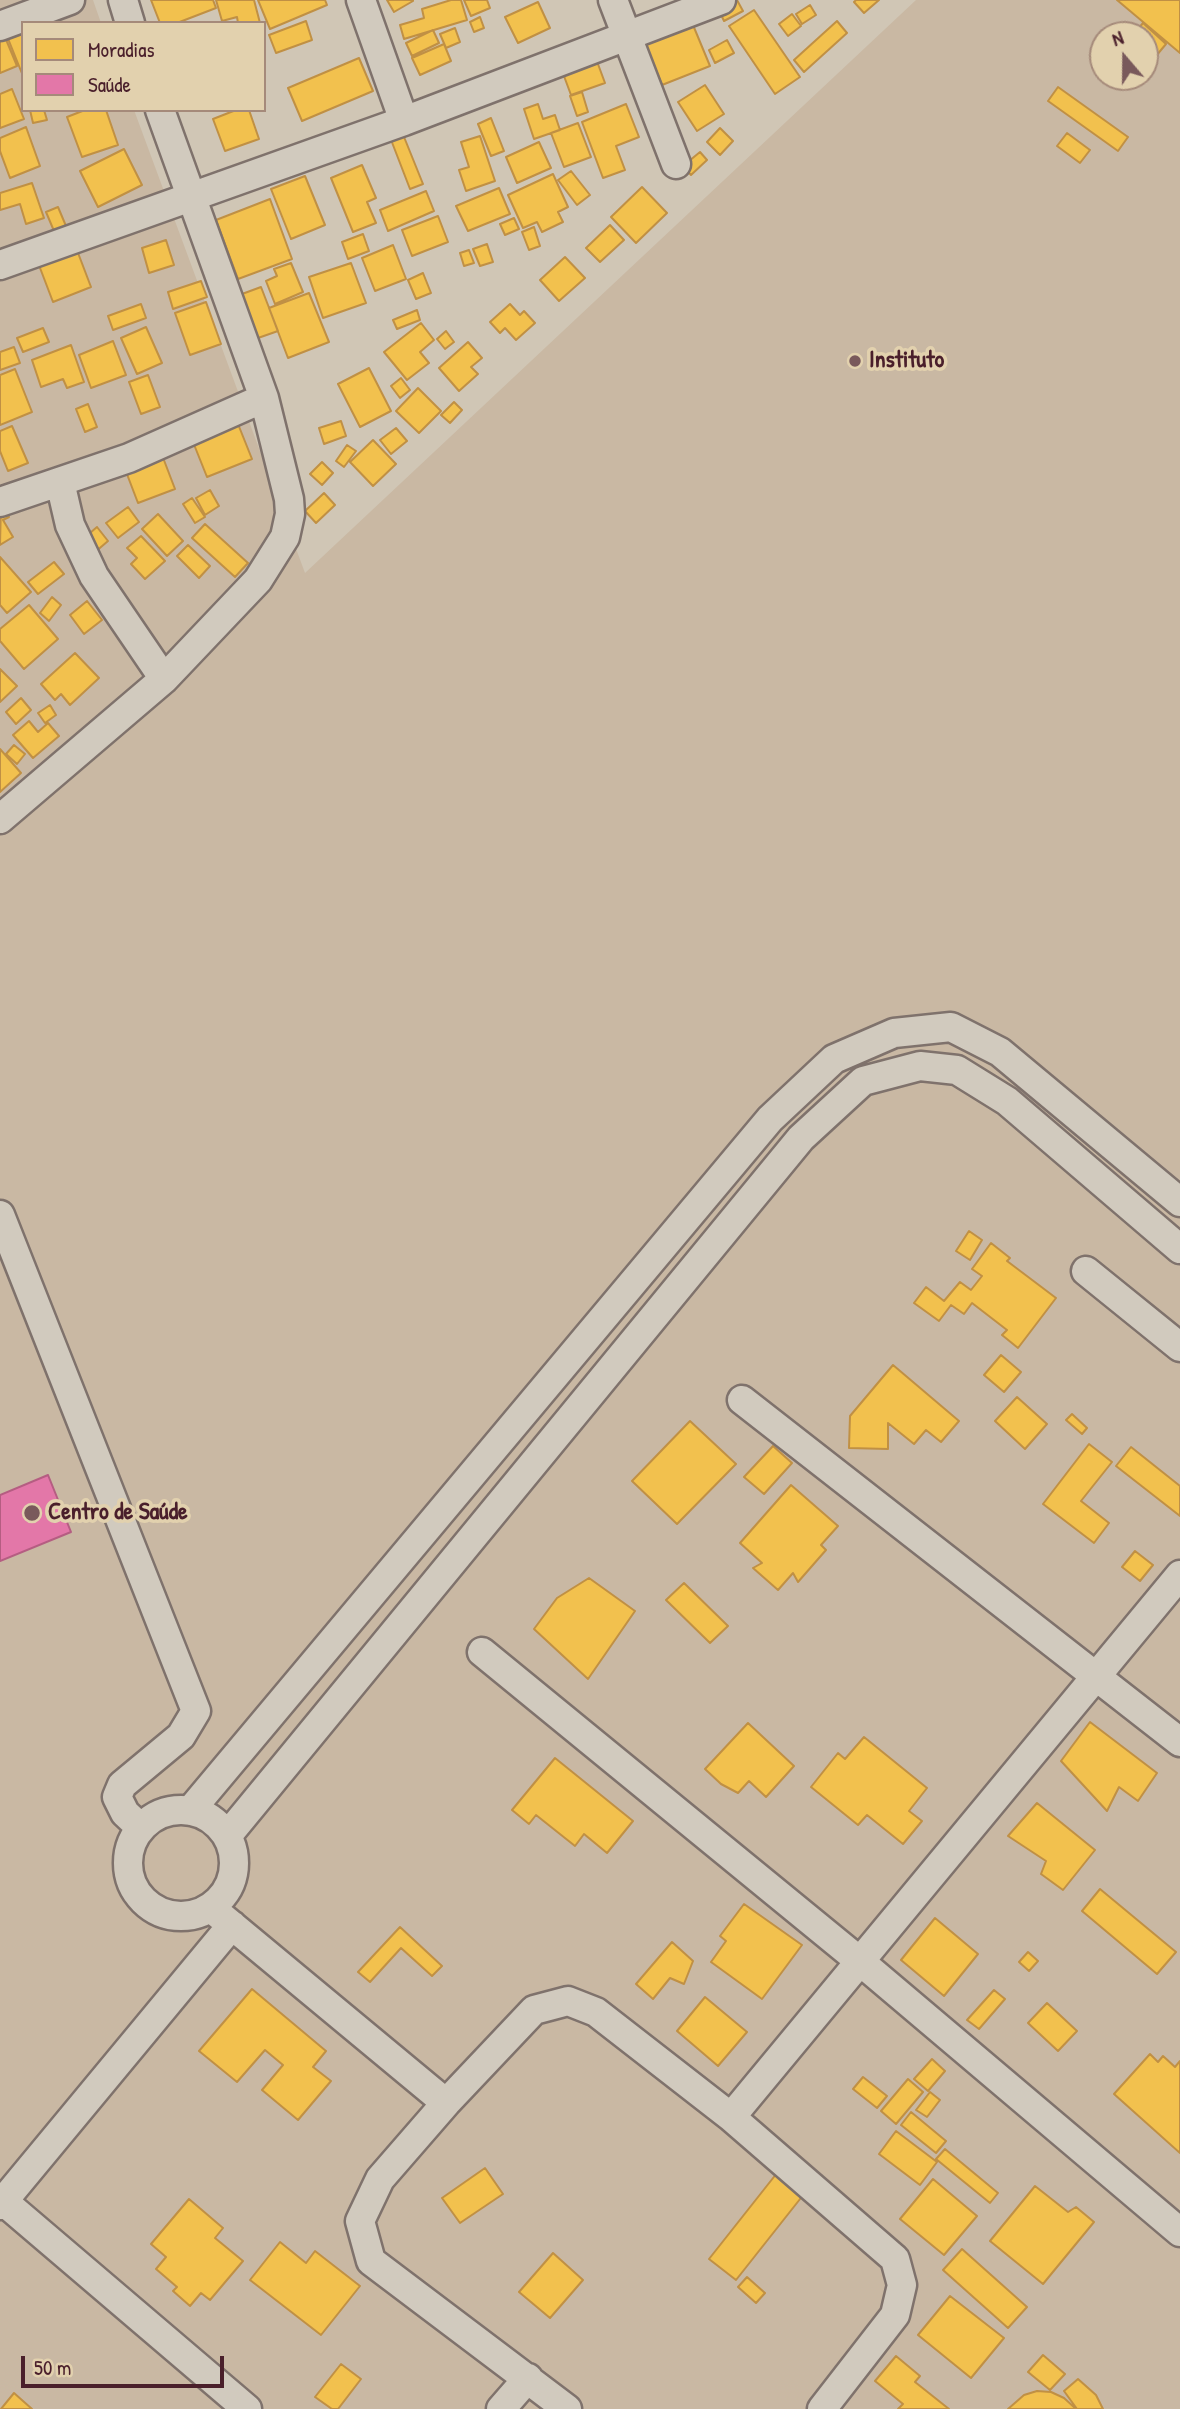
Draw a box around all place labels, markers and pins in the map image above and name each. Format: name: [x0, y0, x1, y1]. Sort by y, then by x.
place label: Instituto: [869, 347, 944, 375]
marker: Instituto: [847, 353, 863, 369]
place label: Centro de Saúde: [48, 1499, 188, 1527]
marker: Centro de Saúde: [22, 1503, 42, 1523]

